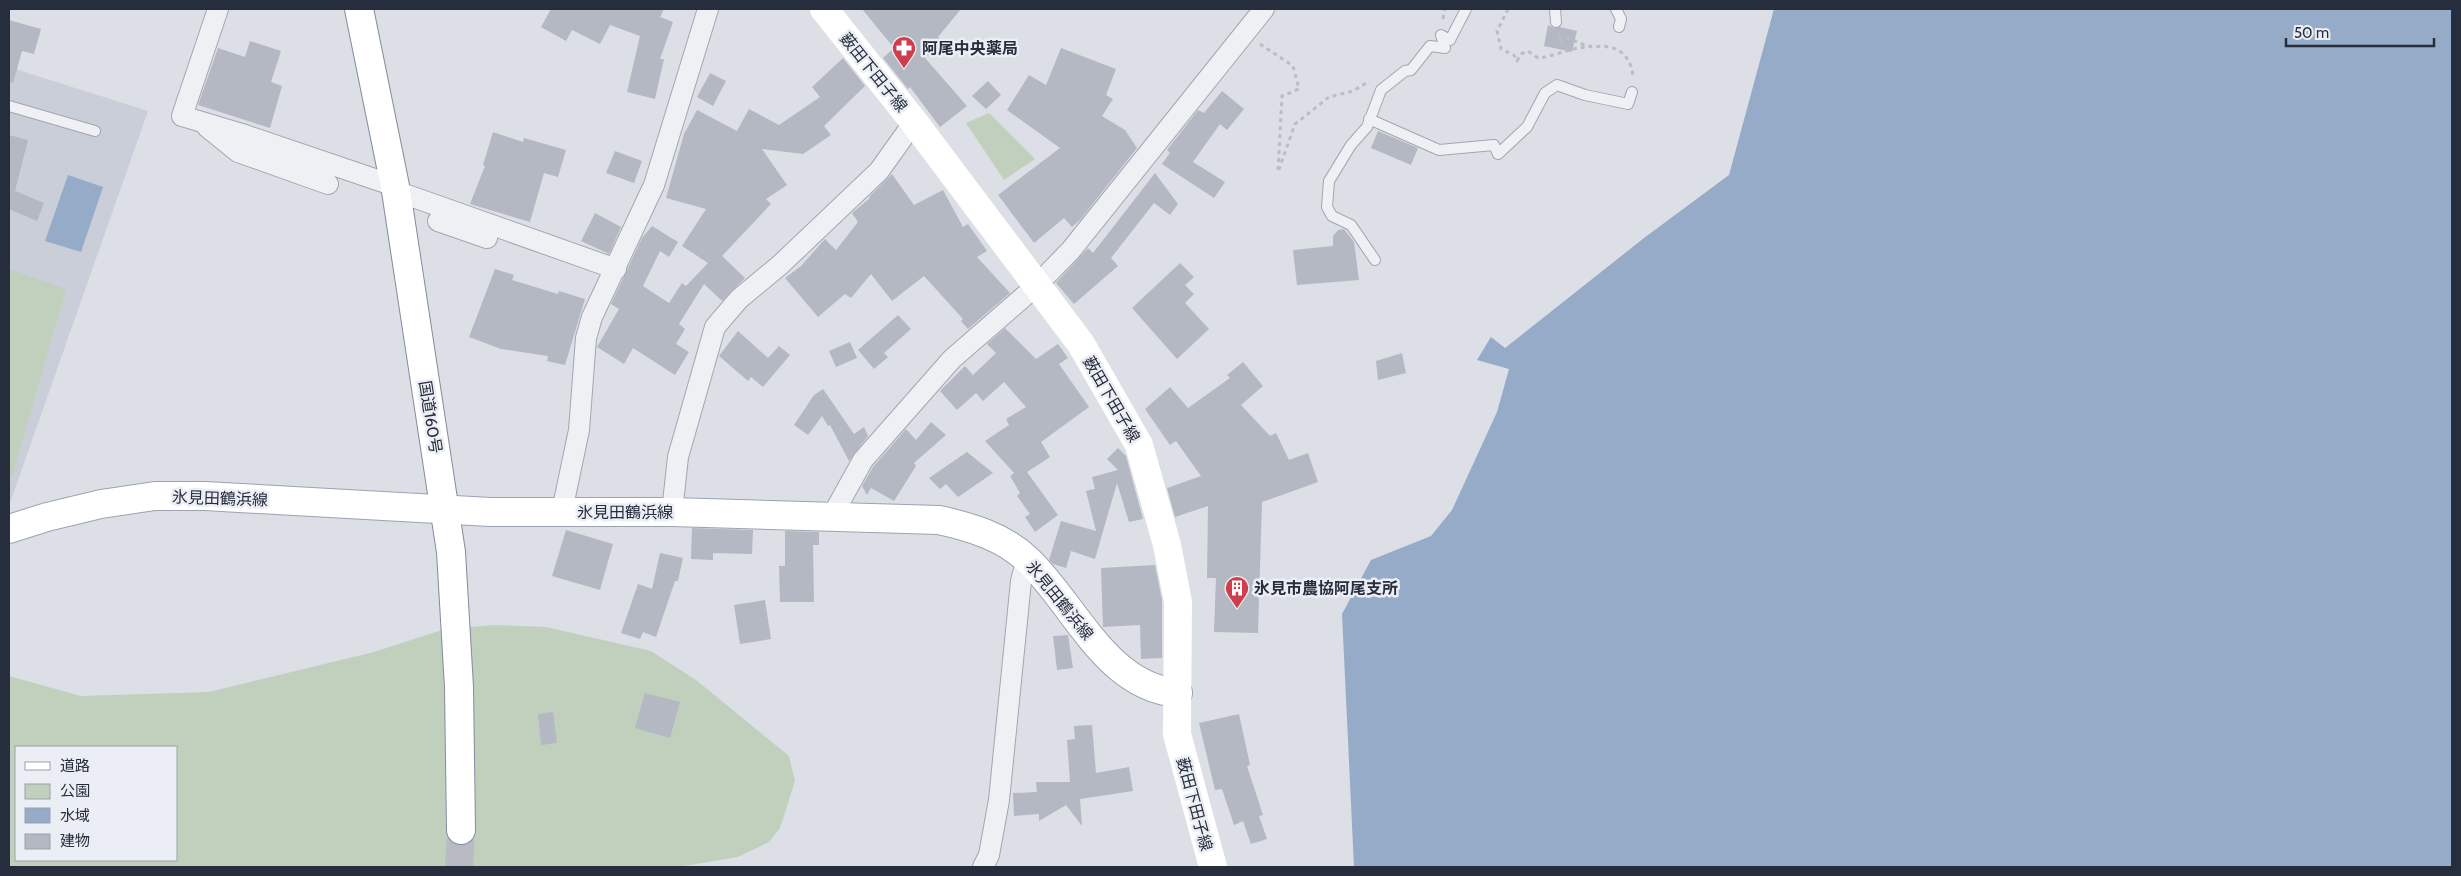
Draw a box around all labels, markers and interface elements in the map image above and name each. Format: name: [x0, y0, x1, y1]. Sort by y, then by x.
scale bar: [2286, 15, 2434, 47]
text: 50 m: [2294, 24, 2329, 42]
street label: 薮田下田子線: [836, 29, 911, 116]
pharmacy icon: 阿尾中央薬局: [891, 35, 917, 69]
place label: 阿尾中央薬局: [922, 39, 1018, 58]
street label: 薮田下田子線: [1079, 353, 1144, 446]
street label: 国道160号: [415, 379, 446, 455]
street label: 氷見田鶴浜線: [172, 487, 268, 510]
street label: 氷見田鶴浜線: [577, 503, 673, 522]
street label: 氷見田鶴浜線: [1022, 557, 1097, 644]
building icon: 氷見市農協阿尾支所: [1224, 575, 1250, 609]
place label: 氷見市農協阿尾支所: [1254, 579, 1398, 598]
legend: [15, 746, 178, 861]
street label: 薮田下田子線: [1173, 755, 1216, 853]
text: 道路: [60, 757, 90, 775]
text: 公園: [60, 782, 90, 800]
text: 水域: [60, 807, 90, 825]
text: 建物: [60, 832, 90, 850]

